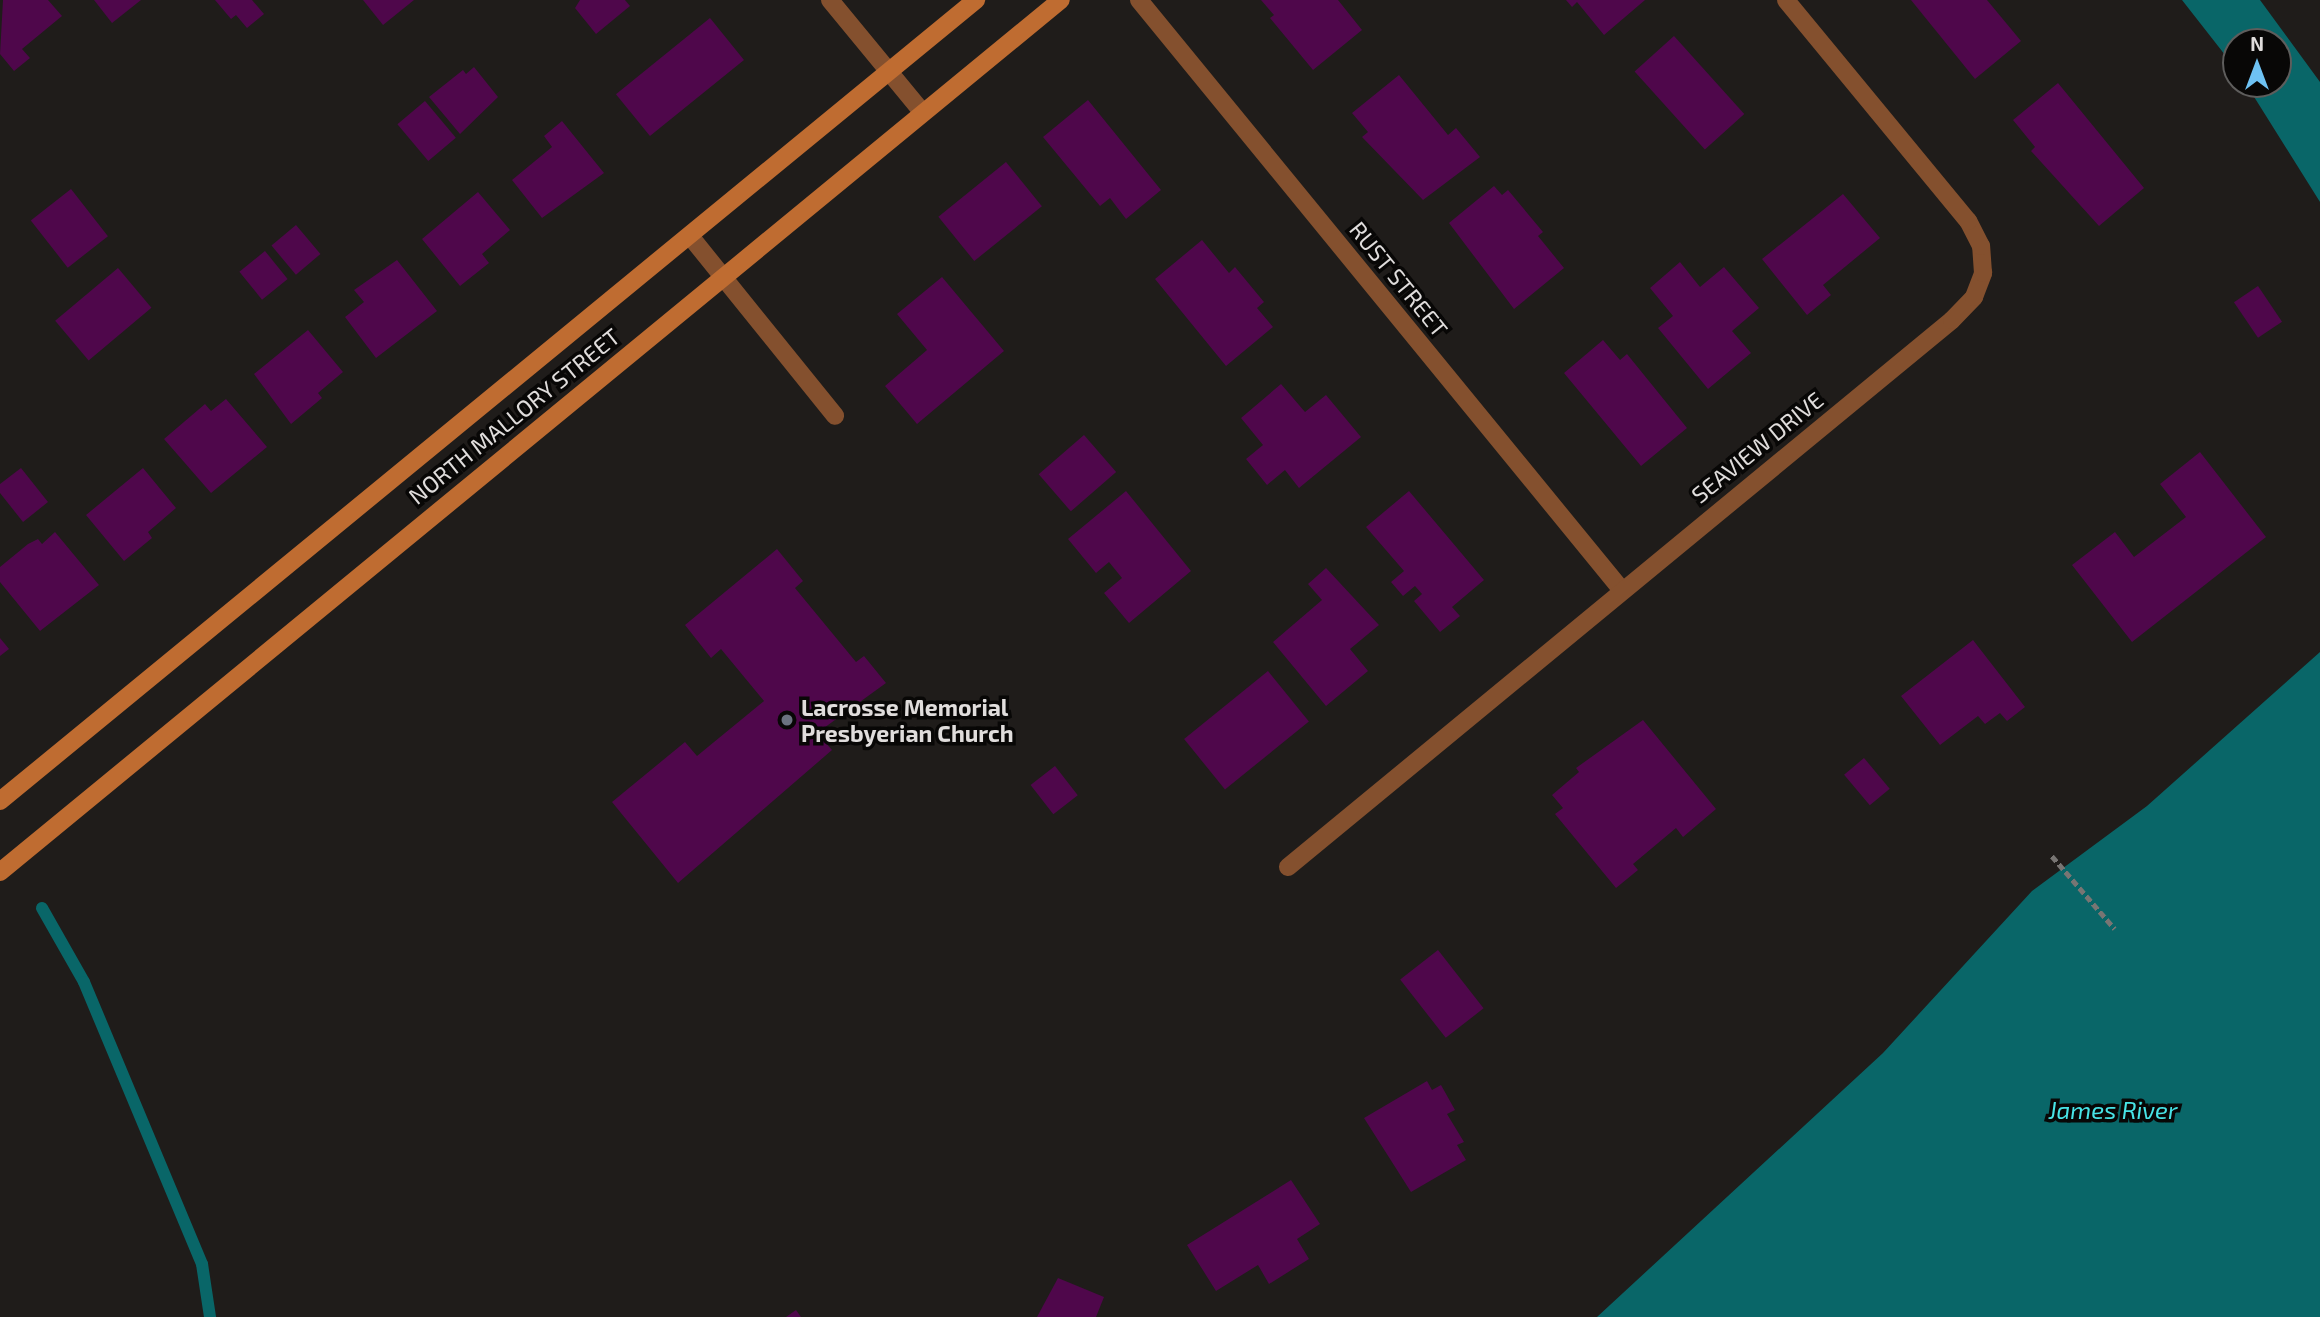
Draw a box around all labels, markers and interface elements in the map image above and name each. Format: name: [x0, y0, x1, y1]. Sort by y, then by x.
north arrow: [2222, 28, 2292, 98]
text: N: [2250, 32, 2264, 55]
street label: RUST STREET: [1344, 216, 1454, 342]
street label: NORTH MALLORY STREET: [403, 322, 625, 510]
street label: SEAVIEW DRIVE: [1686, 385, 1828, 509]
place label: Lacrosse Memorial Presbyerian Church: [801, 693, 1014, 747]
marker: Lacrosse Memorial Presbyerian Church: [779, 712, 795, 728]
water label: James River: [2048, 1096, 2178, 1124]

